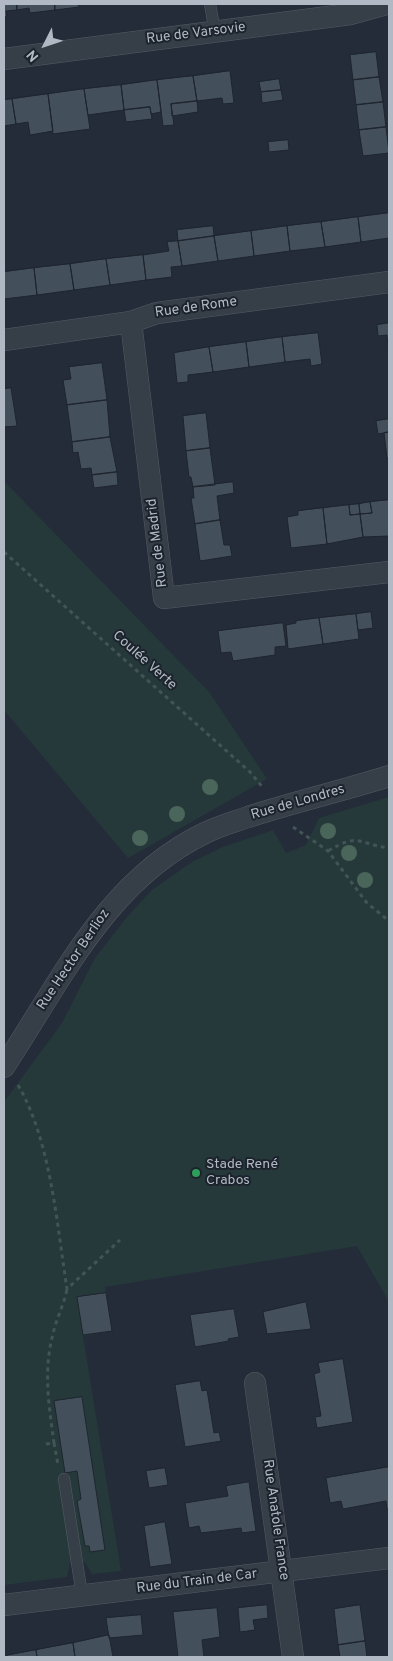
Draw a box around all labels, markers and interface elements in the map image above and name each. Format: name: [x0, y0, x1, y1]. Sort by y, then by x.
north arrow: [20, 20, 70, 70]
street label: Rue de Varsovie: [145, 20, 247, 48]
text: N: [24, 46, 43, 65]
street label: Rue de Rome: [154, 294, 238, 322]
street label: Rue de Madrid: [144, 498, 172, 588]
street label: Coulée Verte: [108, 628, 180, 694]
street label: Rue de Londres: [249, 782, 347, 824]
street label: Rue Hector Berlioz: [34, 906, 114, 1014]
place label: Stade René Crabos: [206, 1157, 278, 1190]
marker: Stade René Crabos: [190, 1167, 202, 1179]
street label: Rue Anatole France: [258, 1458, 292, 1582]
street label: Rue du Train de Car: [136, 1566, 258, 1598]

